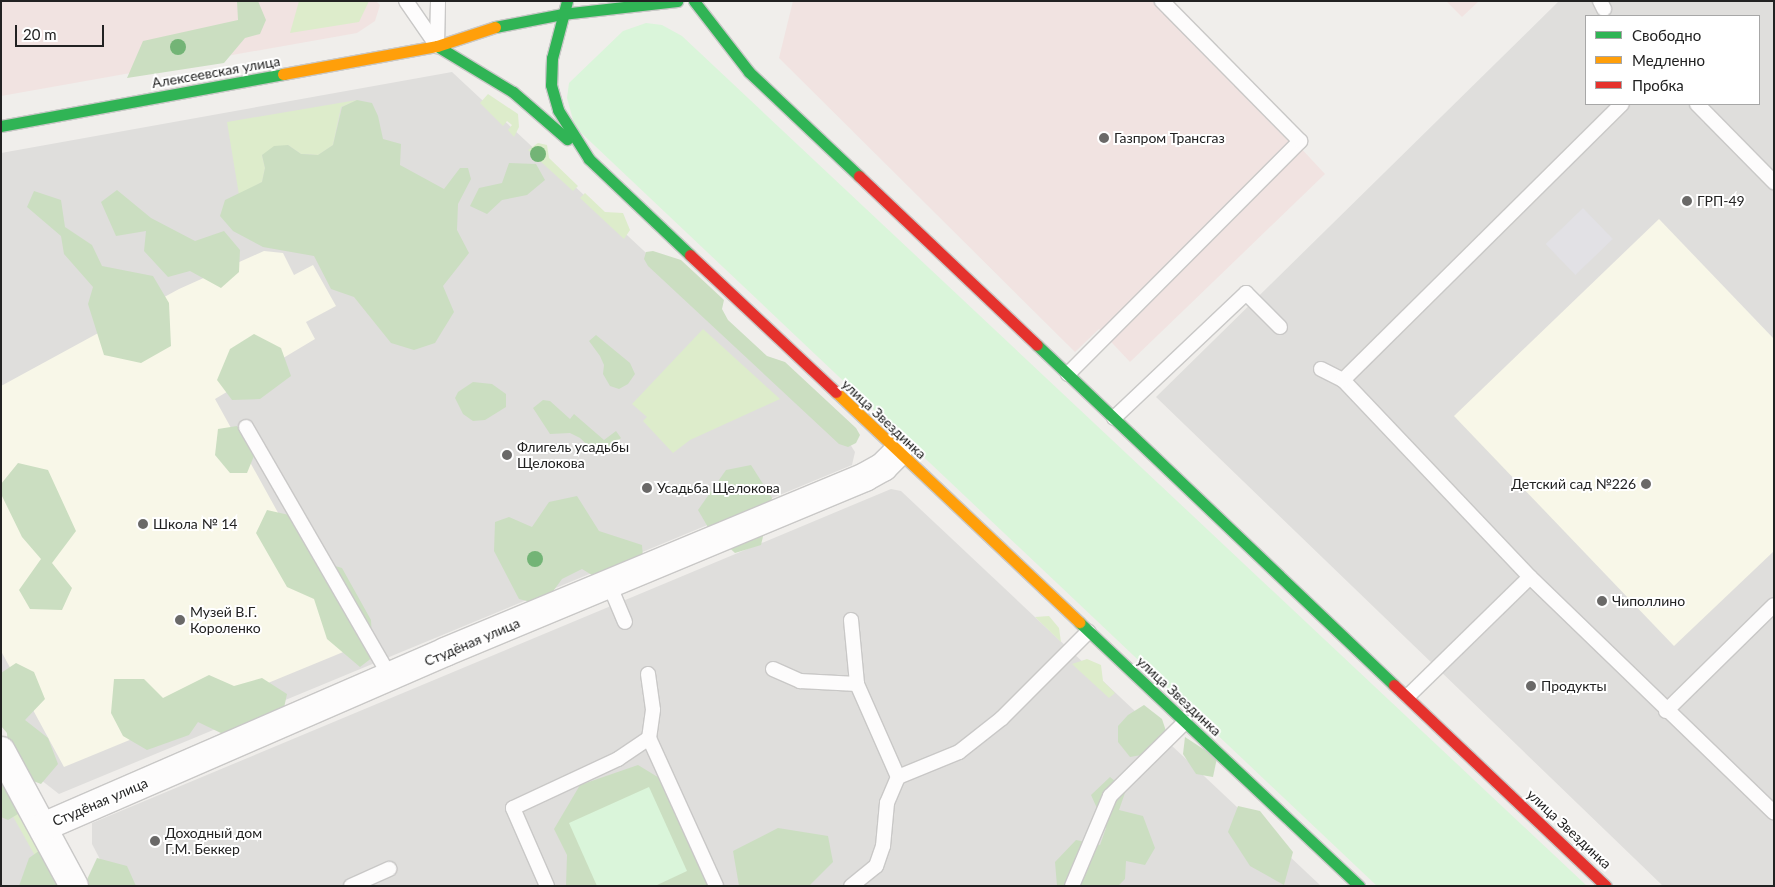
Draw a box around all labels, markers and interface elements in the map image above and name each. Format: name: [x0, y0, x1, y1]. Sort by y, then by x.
scale bar: [18, 15, 106, 47]
legend: [1585, 15, 1760, 105]
text: 20 m: [23, 25, 57, 43]
text: Свободно: [1632, 26, 1701, 44]
text: Медленно: [1632, 51, 1705, 69]
street label: Алексеевская улица: [151, 52, 281, 92]
text: Пробка: [1632, 76, 1684, 94]
place label: Газпром Трансгаз: [1114, 130, 1225, 146]
marker: Газпром Трансгаз: [1098, 132, 1110, 144]
place label: ГРП-49: [1697, 193, 1745, 209]
marker: ГРП-49: [1681, 195, 1693, 207]
street label: улица Звездинка: [838, 376, 930, 462]
place label: Флигель усадьбы Щелокова: [517, 439, 629, 472]
marker: Флигель усадьбы Щелокова: [501, 449, 513, 461]
place label: Детский сад №226: [1511, 476, 1636, 492]
marker: Детский сад №226: [1640, 478, 1652, 490]
place label: Усадьба Щелокова: [657, 480, 780, 496]
marker: Усадьба Щелокова: [641, 482, 653, 494]
place label: Школа № 14: [153, 516, 237, 532]
marker: Школа № 14: [137, 518, 149, 530]
place label: Чиполлино: [1612, 593, 1685, 609]
marker: Чиполлино: [1596, 595, 1608, 607]
place label: Музей В.Г. Короленко: [190, 604, 261, 636]
marker: Музей В.Г. Короленко: [174, 614, 186, 626]
street label: Студёная улица: [422, 614, 522, 670]
street label: улица Звездинка: [1133, 653, 1225, 739]
place label: Продукты: [1541, 678, 1607, 694]
marker: Продукты: [1525, 680, 1537, 692]
street label: Студёная улица: [50, 774, 150, 830]
street label: улица Звездинка: [1523, 786, 1615, 872]
place label: Доходный дом Г.М. Беккер: [165, 825, 262, 858]
marker: Доходный дом Г.М. Беккер: [149, 835, 161, 847]

